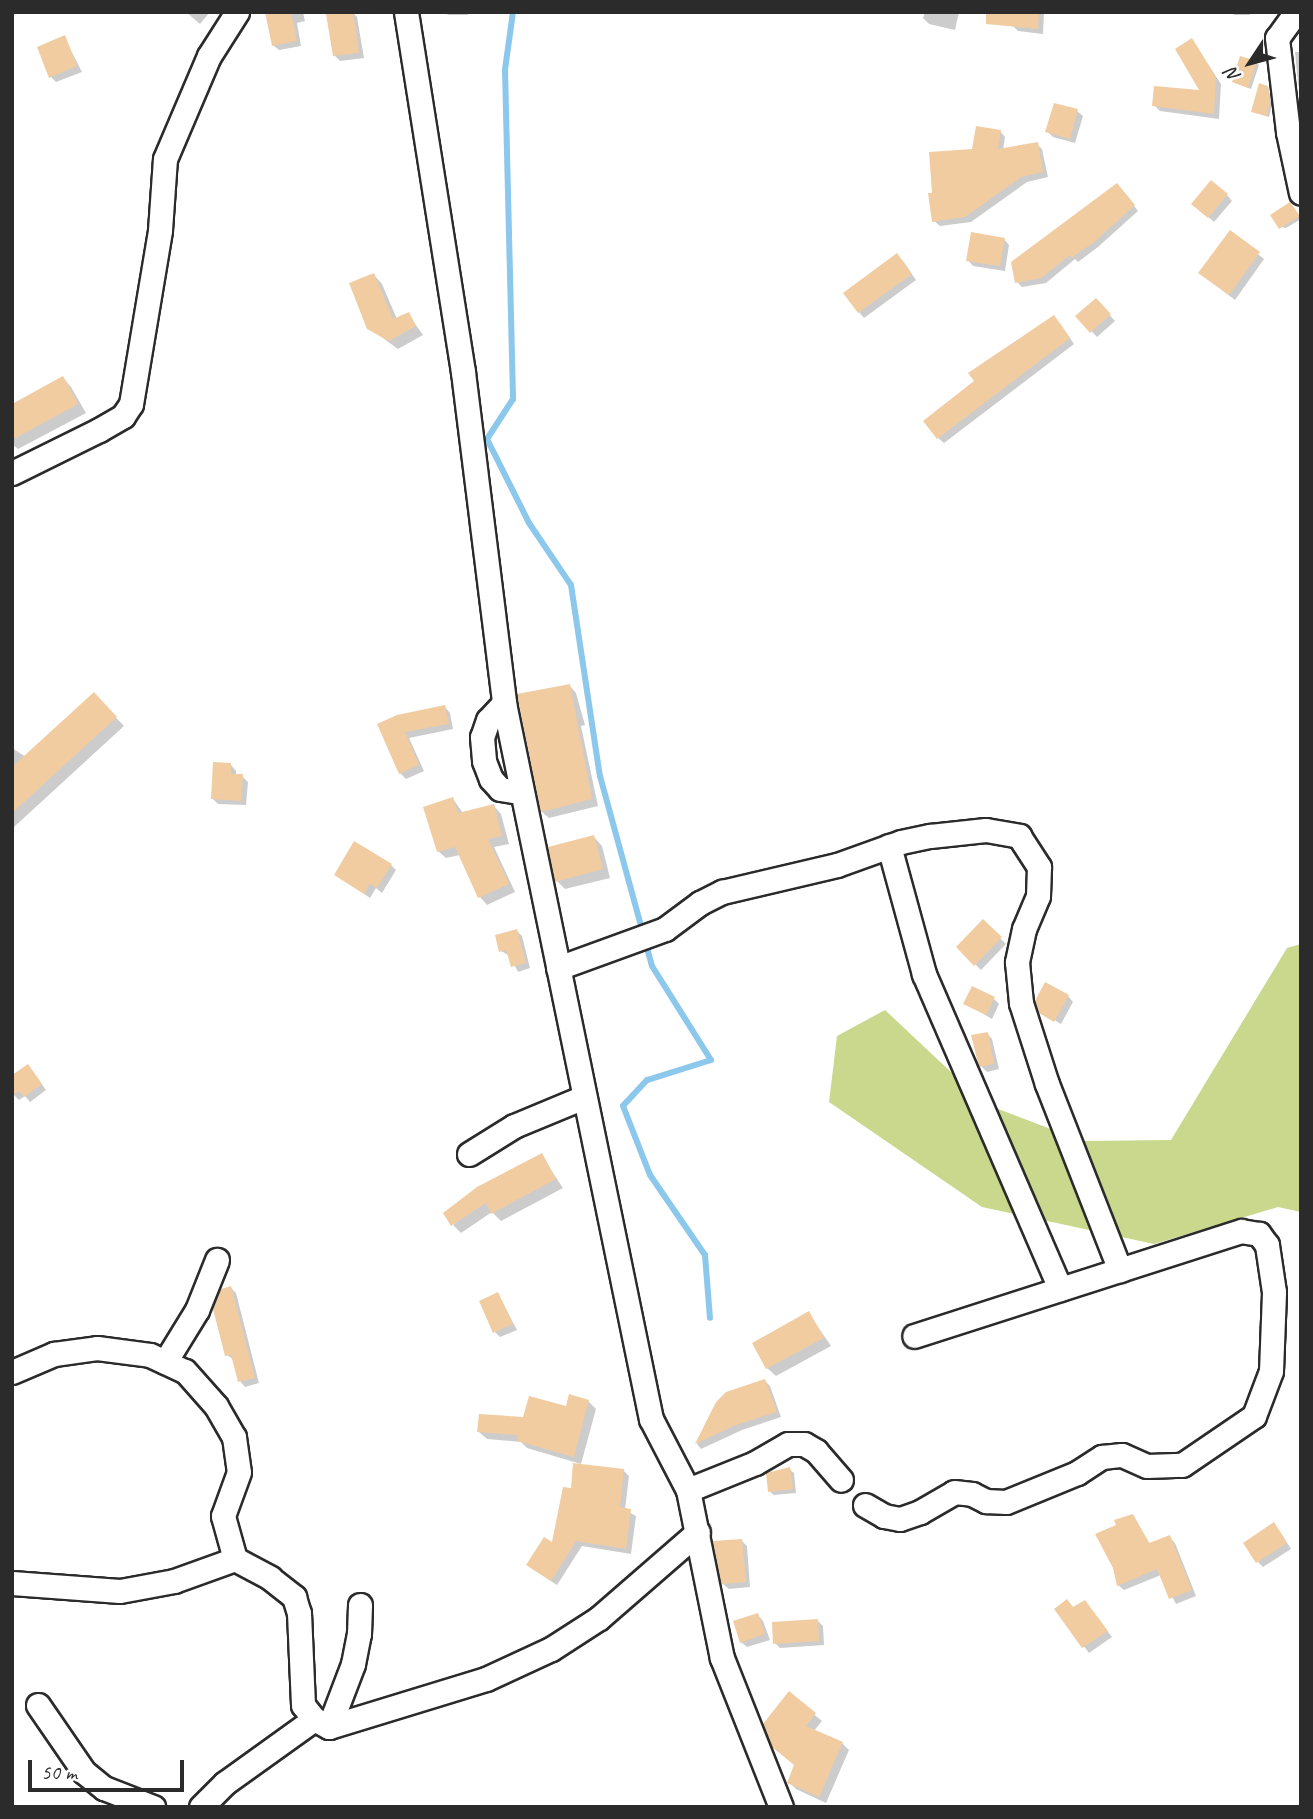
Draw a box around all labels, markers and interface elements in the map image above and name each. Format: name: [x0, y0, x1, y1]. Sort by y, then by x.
north arrow: [1215, 28, 1285, 98]
text: N: [1220, 64, 1246, 87]
scale bar: [32, 1745, 187, 1789]
text: 50 m: [41, 1759, 77, 1785]

